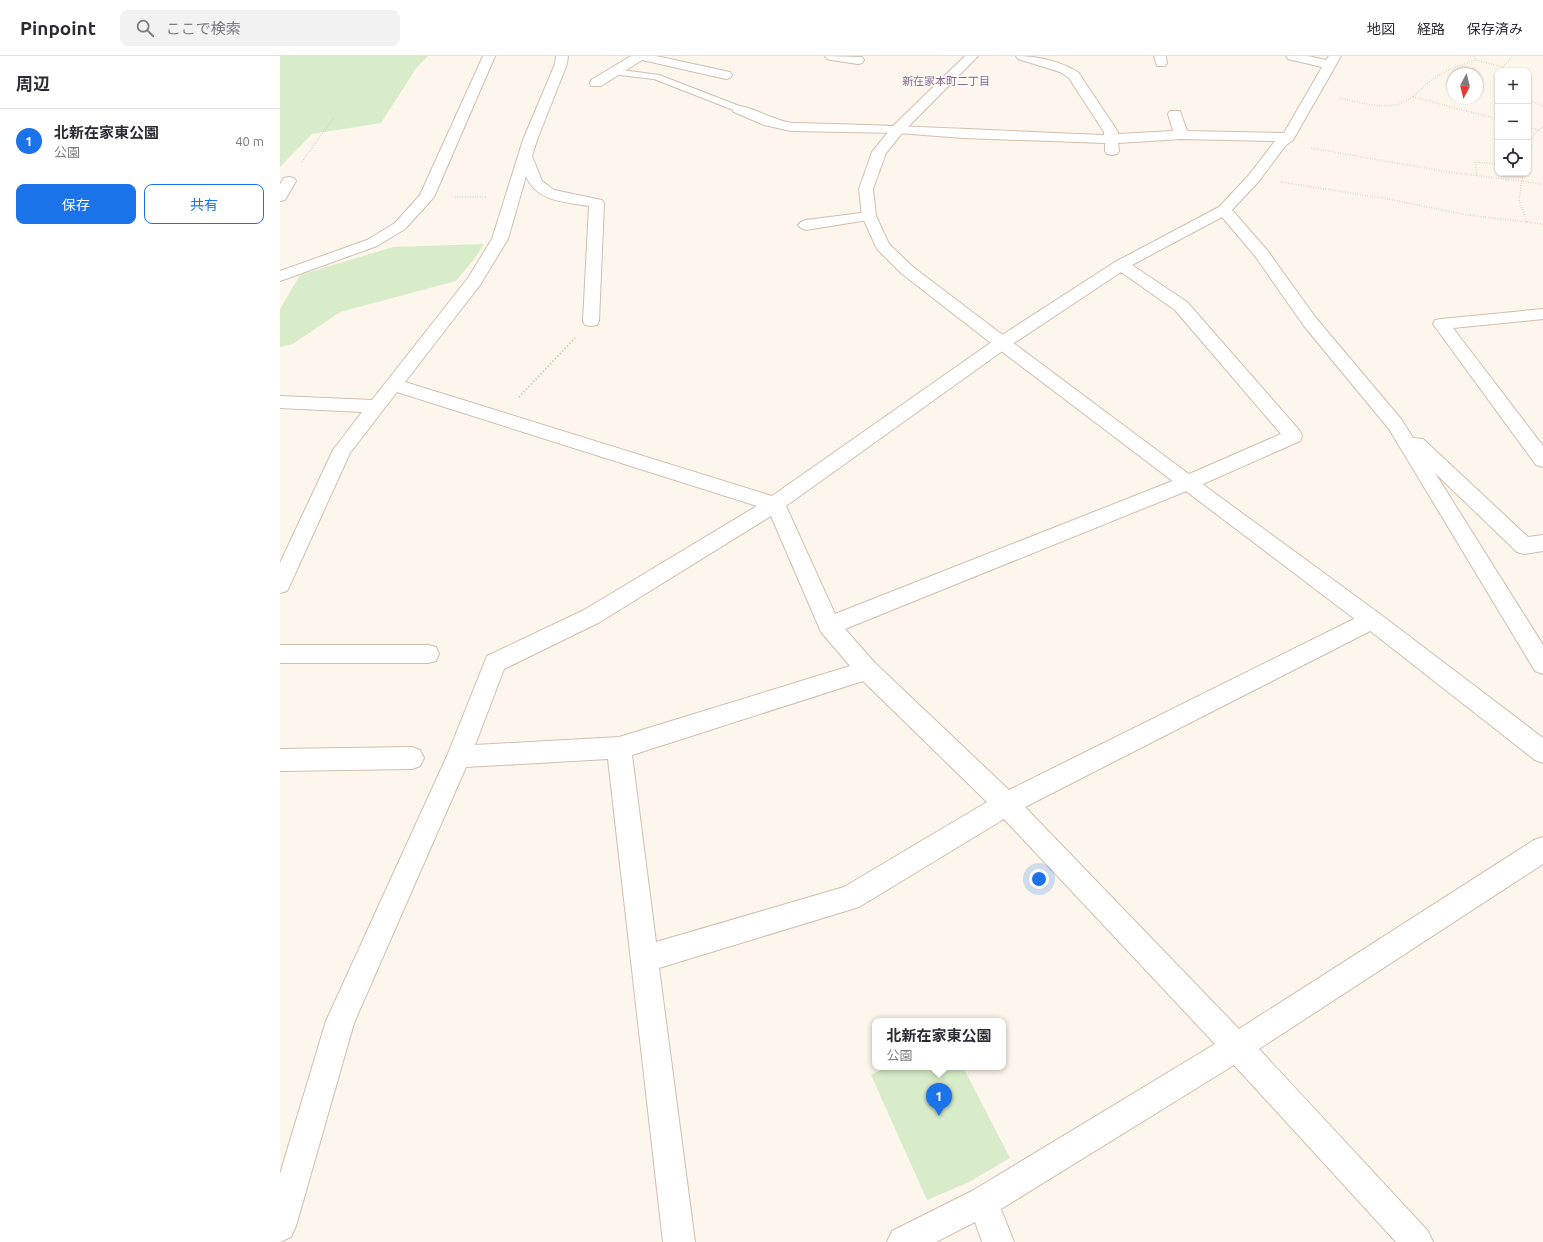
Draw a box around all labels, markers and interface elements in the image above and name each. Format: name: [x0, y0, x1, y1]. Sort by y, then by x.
search box: [120, 10, 400, 46]
text: Pinpoint: [20, 17, 96, 39]
icon: search: [134, 17, 156, 39]
text: ここで検索: [166, 20, 241, 37]
text: 地図: [1367, 21, 1395, 37]
text: 経路: [1417, 21, 1445, 37]
text: 保存済み: [1467, 21, 1523, 37]
north arrow: [1447, 68, 1483, 104]
map controls: [1495, 68, 1531, 176]
button: +: [1495, 68, 1531, 104]
text: 周辺: [16, 74, 50, 93]
district label: 新在家本町二丁目: [902, 75, 990, 87]
button: −: [1495, 104, 1531, 140]
text: 北新在家東公園: [54, 124, 159, 141]
text: 1: [25, 134, 33, 148]
text: 40 m: [235, 134, 264, 148]
button: locate: [1495, 140, 1531, 176]
text: 公園: [54, 145, 80, 159]
button: 保存: [16, 184, 136, 224]
button: 共有: [144, 184, 264, 224]
your location: [1029, 869, 1049, 889]
popup: [872, 1018, 1006, 1070]
text: 北新在家東公園: [886, 1027, 992, 1044]
text: 公園: [886, 1048, 913, 1062]
pin: 1: [926, 1083, 952, 1116]

